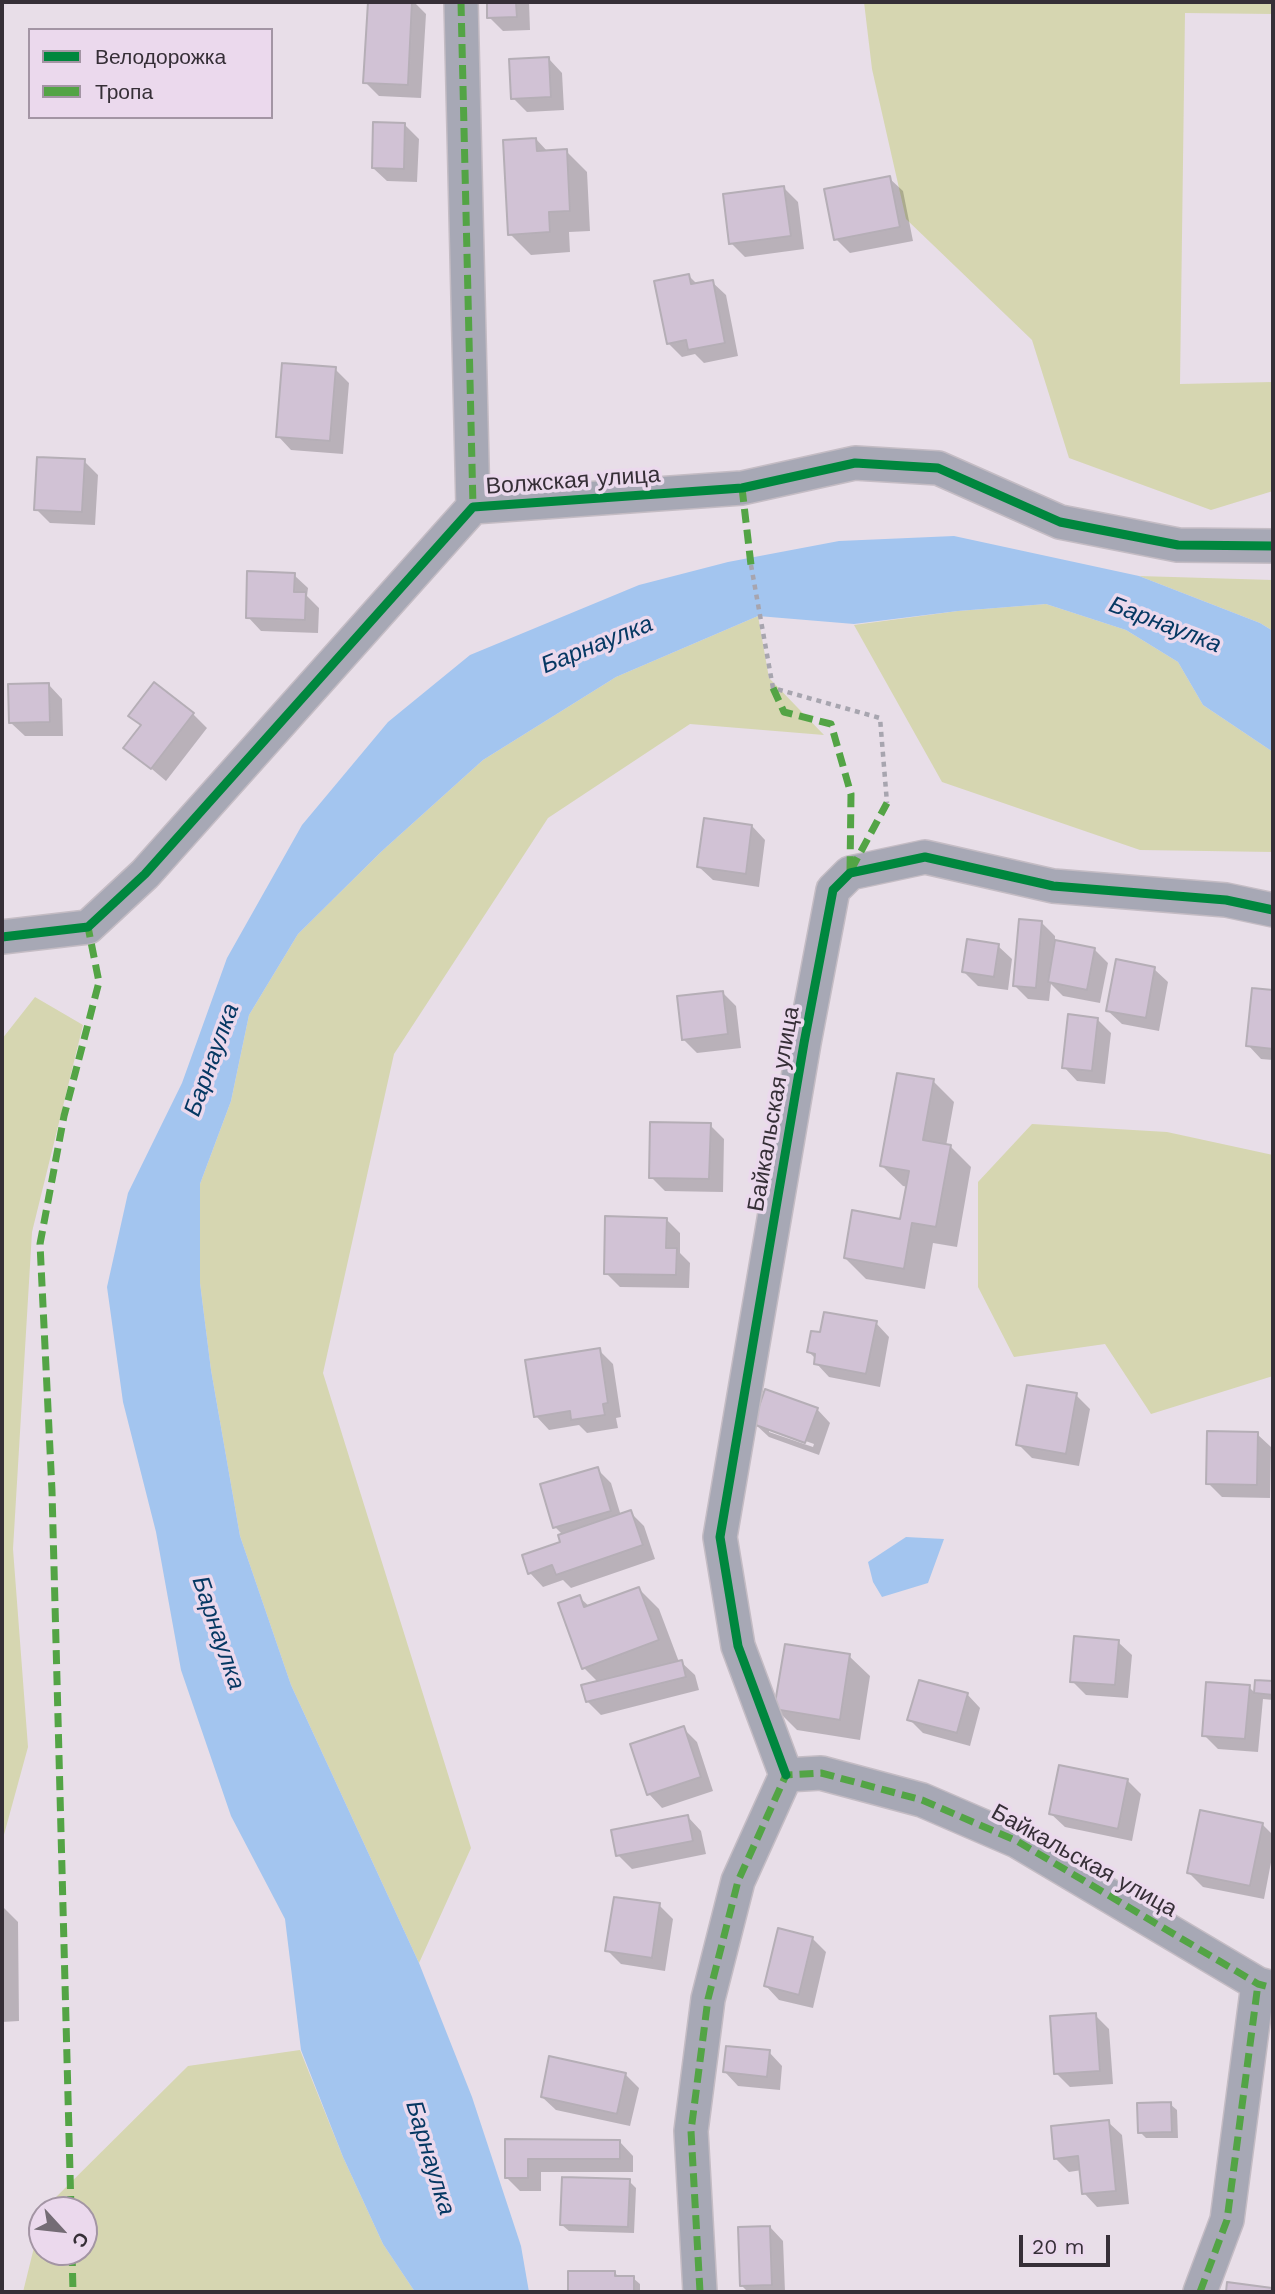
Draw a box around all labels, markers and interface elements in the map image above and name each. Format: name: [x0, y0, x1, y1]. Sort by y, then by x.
legend: [28, 28, 273, 119]
text: Велодорожка: [95, 44, 226, 69]
text: Тропа: [95, 79, 153, 104]
street label: Волжская улица: [485, 461, 661, 501]
water label: Барнаулка: [1105, 590, 1225, 660]
water label: Барнаулка: [537, 610, 657, 680]
water label: Барнаулка: [178, 1000, 246, 1120]
street label: Байкальская улица: [742, 1004, 806, 1214]
water label: Барнаулка: [185, 1573, 251, 1693]
street label: Байкальская улица: [986, 1799, 1182, 1923]
water label: Барнаулка: [399, 2097, 461, 2219]
north arrow: [28, 2196, 98, 2266]
scale bar: [1023, 2220, 1114, 2264]
text: С: [67, 2229, 94, 2251]
text: 20 m: [1032, 2234, 1084, 2259]

